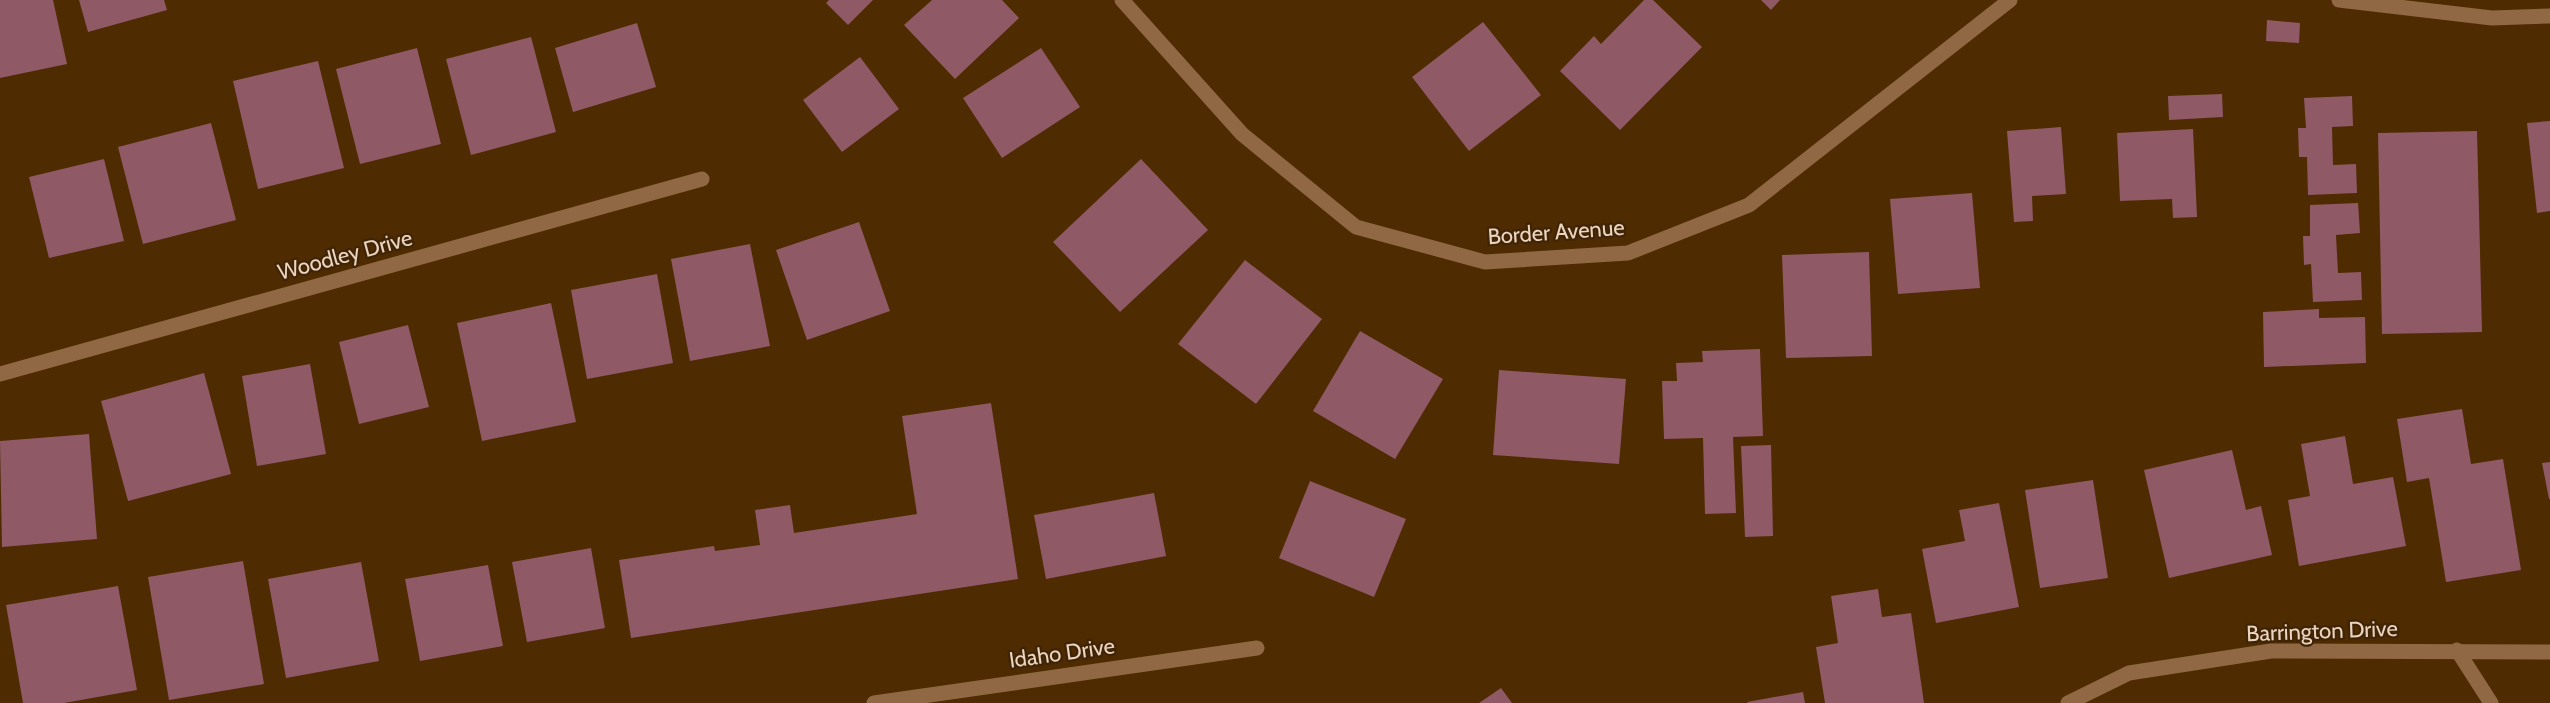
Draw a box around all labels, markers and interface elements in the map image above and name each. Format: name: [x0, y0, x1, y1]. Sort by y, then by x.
street label: Border Avenue: [1487, 214, 1625, 250]
street label: Woodley Drive: [275, 224, 415, 286]
street label: Barrington Drive: [2246, 615, 2398, 647]
street label: Idaho Drive: [1007, 632, 1117, 674]

